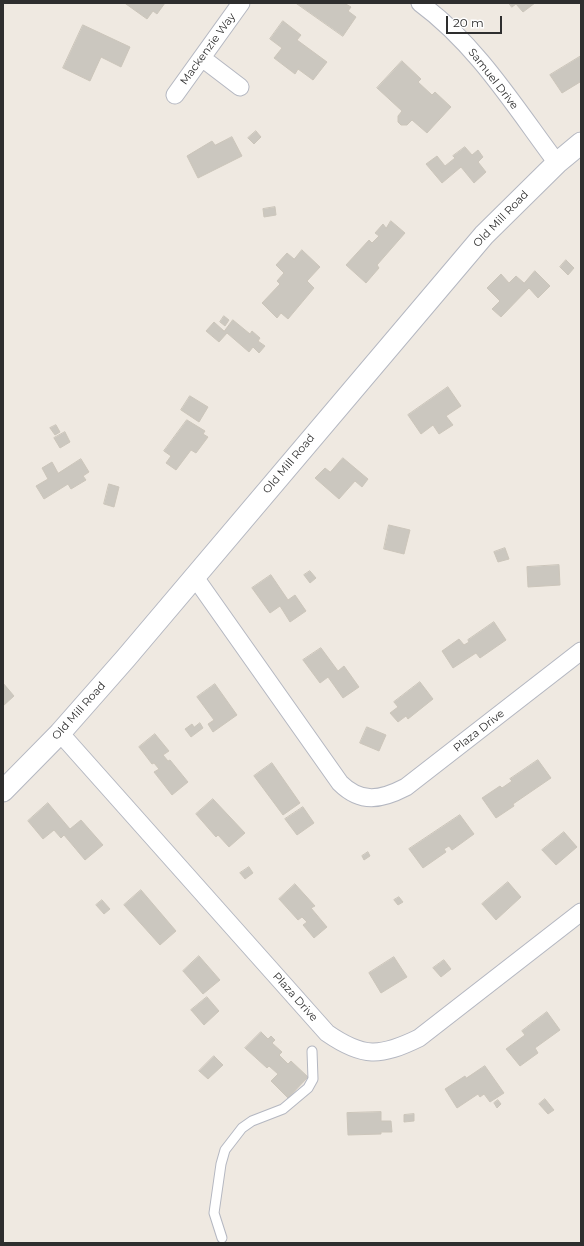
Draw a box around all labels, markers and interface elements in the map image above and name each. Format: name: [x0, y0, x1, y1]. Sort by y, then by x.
scale bar: [448, 8, 504, 34]
street label: Mackenzie Way: [178, 11, 238, 87]
text: 20 m: [453, 15, 484, 30]
street label: Samuel Drive: [465, 46, 521, 112]
street label: Old Mill Road: [471, 188, 531, 250]
street label: Old Mill Road: [260, 432, 318, 496]
street label: Old Mill Road: [49, 679, 109, 743]
street label: Plaza Drive: [451, 707, 507, 755]
street label: Plaza Drive: [270, 970, 320, 1024]

